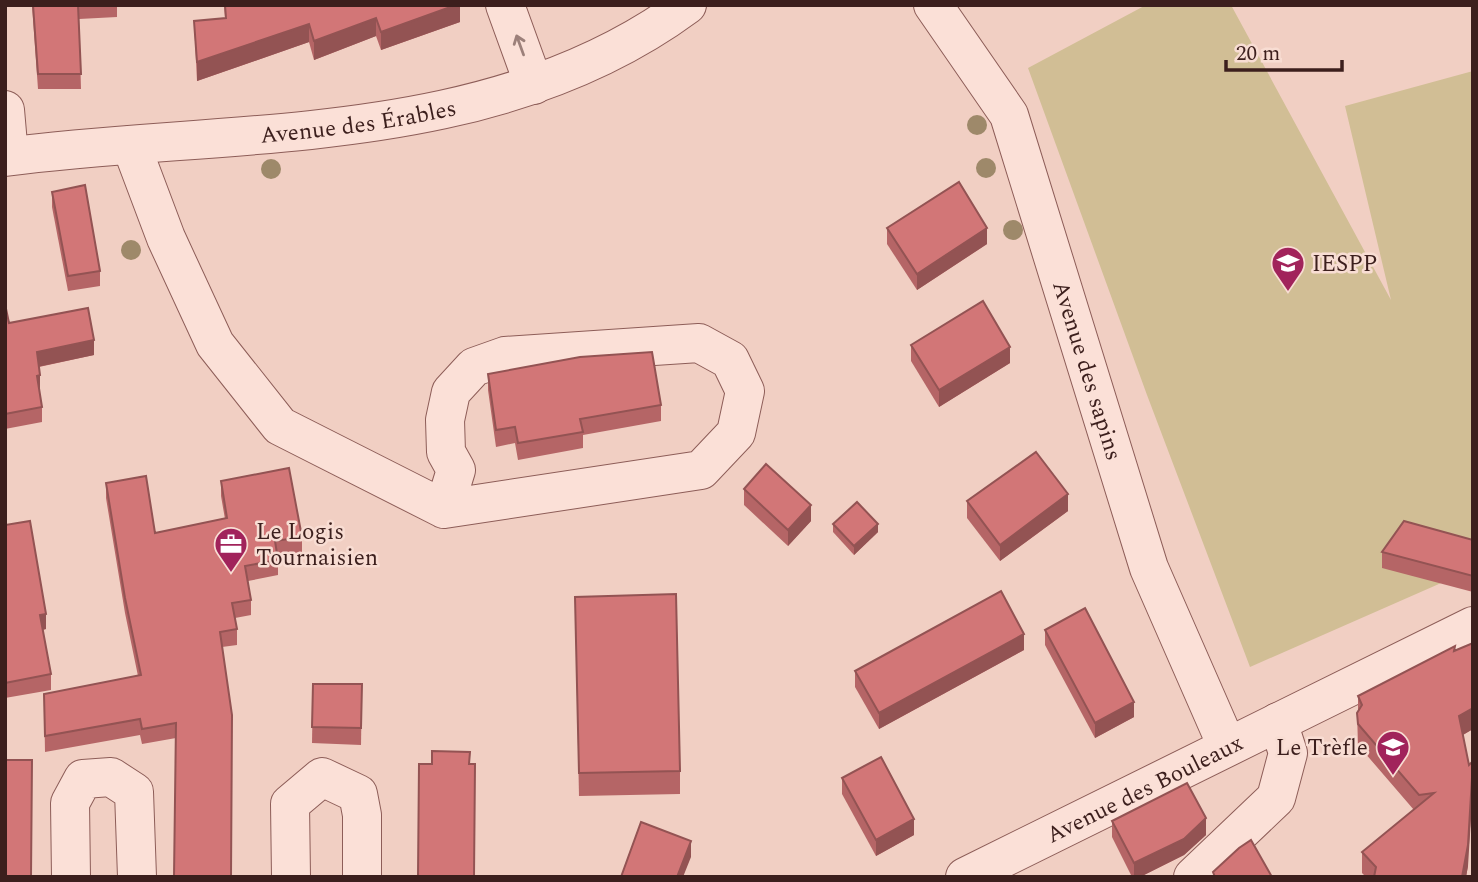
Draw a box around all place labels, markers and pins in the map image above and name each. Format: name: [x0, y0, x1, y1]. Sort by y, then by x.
school or university icon: IESPP: [1269, 244, 1307, 293]
place label: IESPP: [1312, 247, 1378, 282]
place label: Le Logis Tournaisien: [256, 515, 378, 576]
office icon: Le Logis Tournaisien: [212, 525, 250, 574]
school or university icon: Le Trèfle: [1374, 728, 1412, 777]
place label: Le Trèfle: [1276, 731, 1368, 766]

